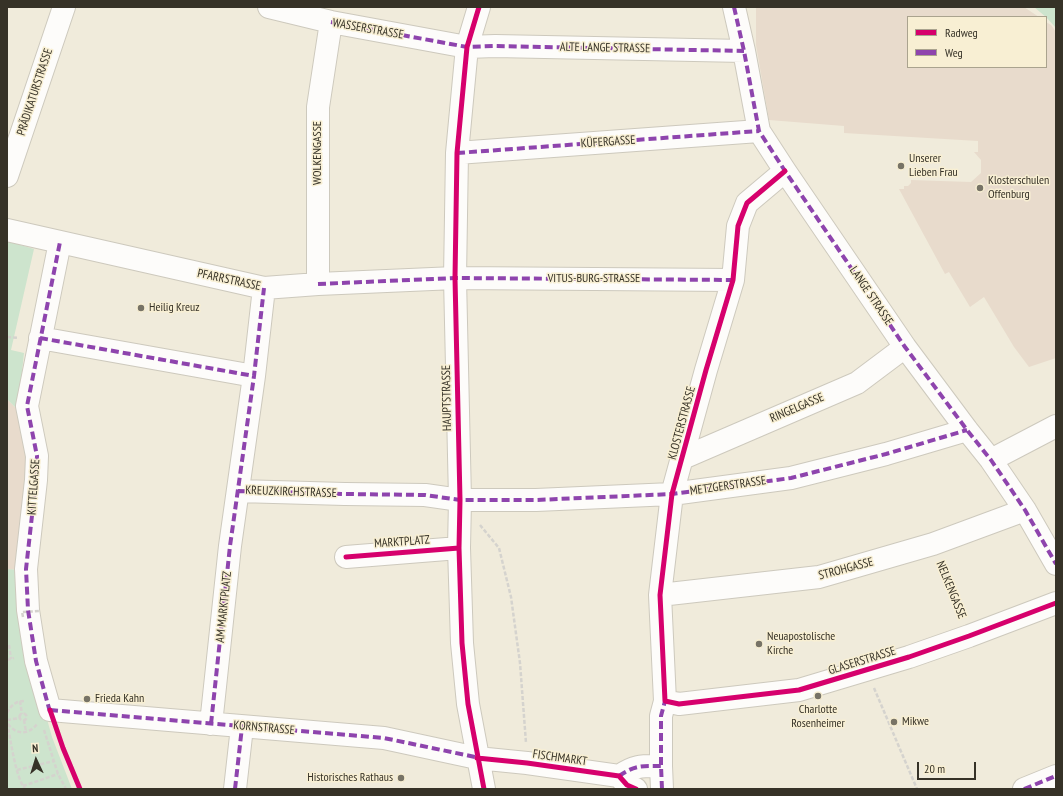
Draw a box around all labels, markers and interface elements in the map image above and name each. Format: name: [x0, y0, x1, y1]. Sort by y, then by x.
street label: WASSERSTRASSE: [331, 16, 405, 42]
legend: [907, 16, 1047, 68]
text: Radweg: [945, 25, 978, 40]
street label: ALTE LANGE STRASSE: [560, 40, 650, 56]
text: Weg: [945, 45, 963, 60]
street label: PRÄDIKATURSTRASSE: [14, 47, 56, 137]
street label: WOLKENGASSE: [311, 121, 325, 185]
street label: KÜFERGASSE: [580, 133, 636, 151]
place label: Unserer Lieben Frau: [909, 152, 958, 180]
marker: Unserer Lieben Frau: [896, 161, 906, 171]
place label: Klosterschulen Offenburg: [988, 174, 1049, 202]
marker: Klosterschulen Offenburg: [975, 183, 985, 193]
street label: LANGE STRASSE: [846, 264, 896, 328]
street label: PFARRSTRASSE: [196, 266, 262, 294]
street label: VITUS-BURG-STRASSE: [548, 272, 640, 286]
place label: Heilig Kreuz: [149, 301, 200, 315]
marker: Heilig Kreuz: [136, 303, 146, 313]
street label: HAUPTSTRASSE: [439, 365, 455, 431]
street label: KLOSTERSTRASSE: [665, 385, 699, 461]
street label: RINGELGASSE: [768, 390, 826, 426]
street label: KITTELGASSE: [25, 459, 43, 515]
street label: METZGERSTRASSE: [689, 474, 767, 498]
street label: KREUZKIRCHSTRASSE: [245, 483, 337, 501]
street label: MARKTPLATZ: [374, 533, 430, 551]
street label: STROHGASSE: [817, 555, 875, 583]
street label: NELKENGASSE: [933, 559, 969, 621]
street label: AM MARKTPLATZ: [213, 571, 235, 643]
place label: Neuapostolische Kirche: [767, 630, 835, 658]
marker: Neuapostolische Kirche: [754, 639, 764, 649]
street label: GLASERSTRASSE: [827, 644, 897, 678]
marker: Charlotte Rosenheimer: [813, 691, 823, 701]
place label: Frieda Kahn: [95, 692, 144, 706]
marker: Frieda Kahn: [82, 694, 92, 704]
place label: Charlotte Rosenheimer: [791, 703, 845, 731]
place label: Mikwe: [902, 715, 929, 729]
marker: Mikwe: [889, 717, 899, 727]
street label: KORNSTRASSE: [233, 718, 295, 738]
north arrow: [16, 740, 56, 780]
text: N: [32, 741, 39, 755]
street label: FISCHMARKT: [532, 747, 588, 769]
scale bar: [919, 754, 978, 780]
text: 20 m: [924, 761, 945, 776]
place label: Historisches Rathaus: [307, 771, 393, 785]
marker: Historisches Rathaus: [396, 773, 406, 783]

